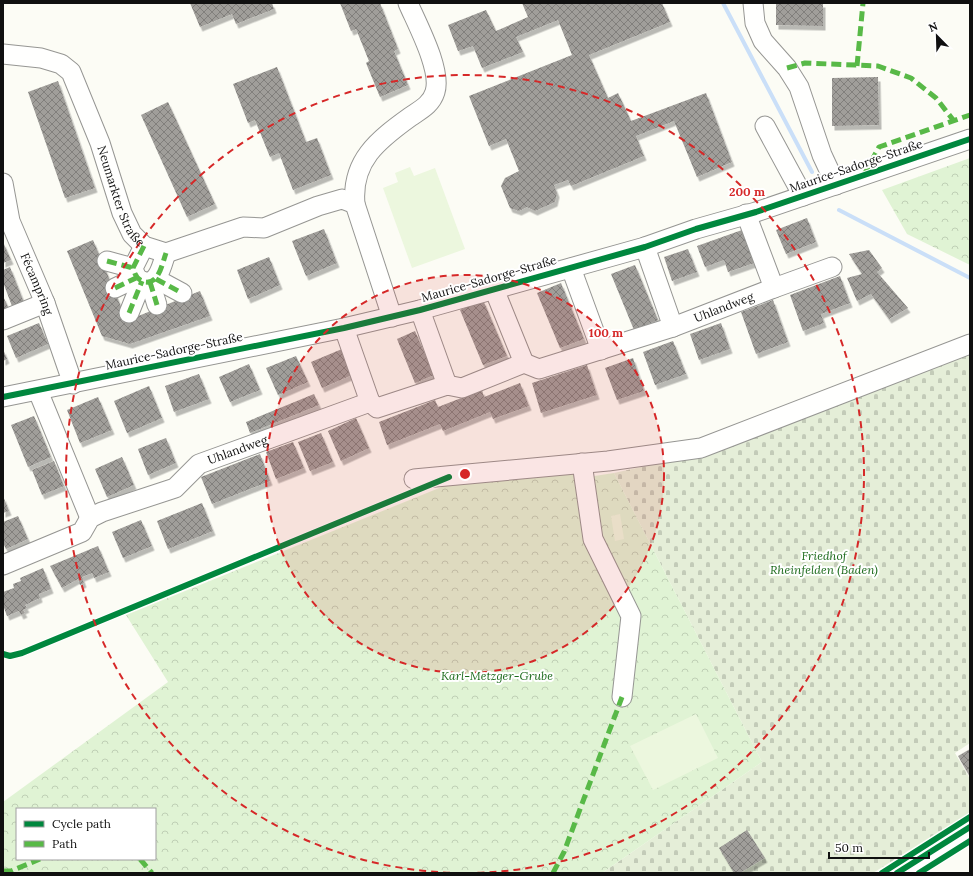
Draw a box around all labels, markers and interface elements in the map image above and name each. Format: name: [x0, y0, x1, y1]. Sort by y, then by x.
north arrow: [917, 16, 957, 56]
text: N: [926, 18, 940, 35]
street label: Maurice-Sadorge-Straße: [787, 136, 925, 195]
street label: Neumarkter Straße: [94, 144, 149, 250]
text: 200 m: [729, 184, 765, 199]
street label: Fécampring: [17, 250, 57, 317]
street label: Maurice-Sadorge-Straße: [420, 252, 559, 305]
street label: Uhlandweg: [692, 288, 756, 325]
text: 100 m: [589, 325, 623, 340]
street label: Maurice-Sadorge-Straße: [104, 329, 244, 372]
street label: Uhlandweg: [205, 432, 270, 467]
centre of rings: [458, 467, 472, 481]
park label: Friedhof Rheinfelden (Baden): [770, 548, 878, 578]
park label: Karl-Metzger-Grube: [441, 668, 553, 683]
legend: [16, 808, 156, 860]
text: Cycle path: [52, 816, 111, 831]
scale bar: [829, 834, 929, 860]
text: Path: [52, 836, 77, 851]
text: 50 m: [835, 840, 863, 855]

